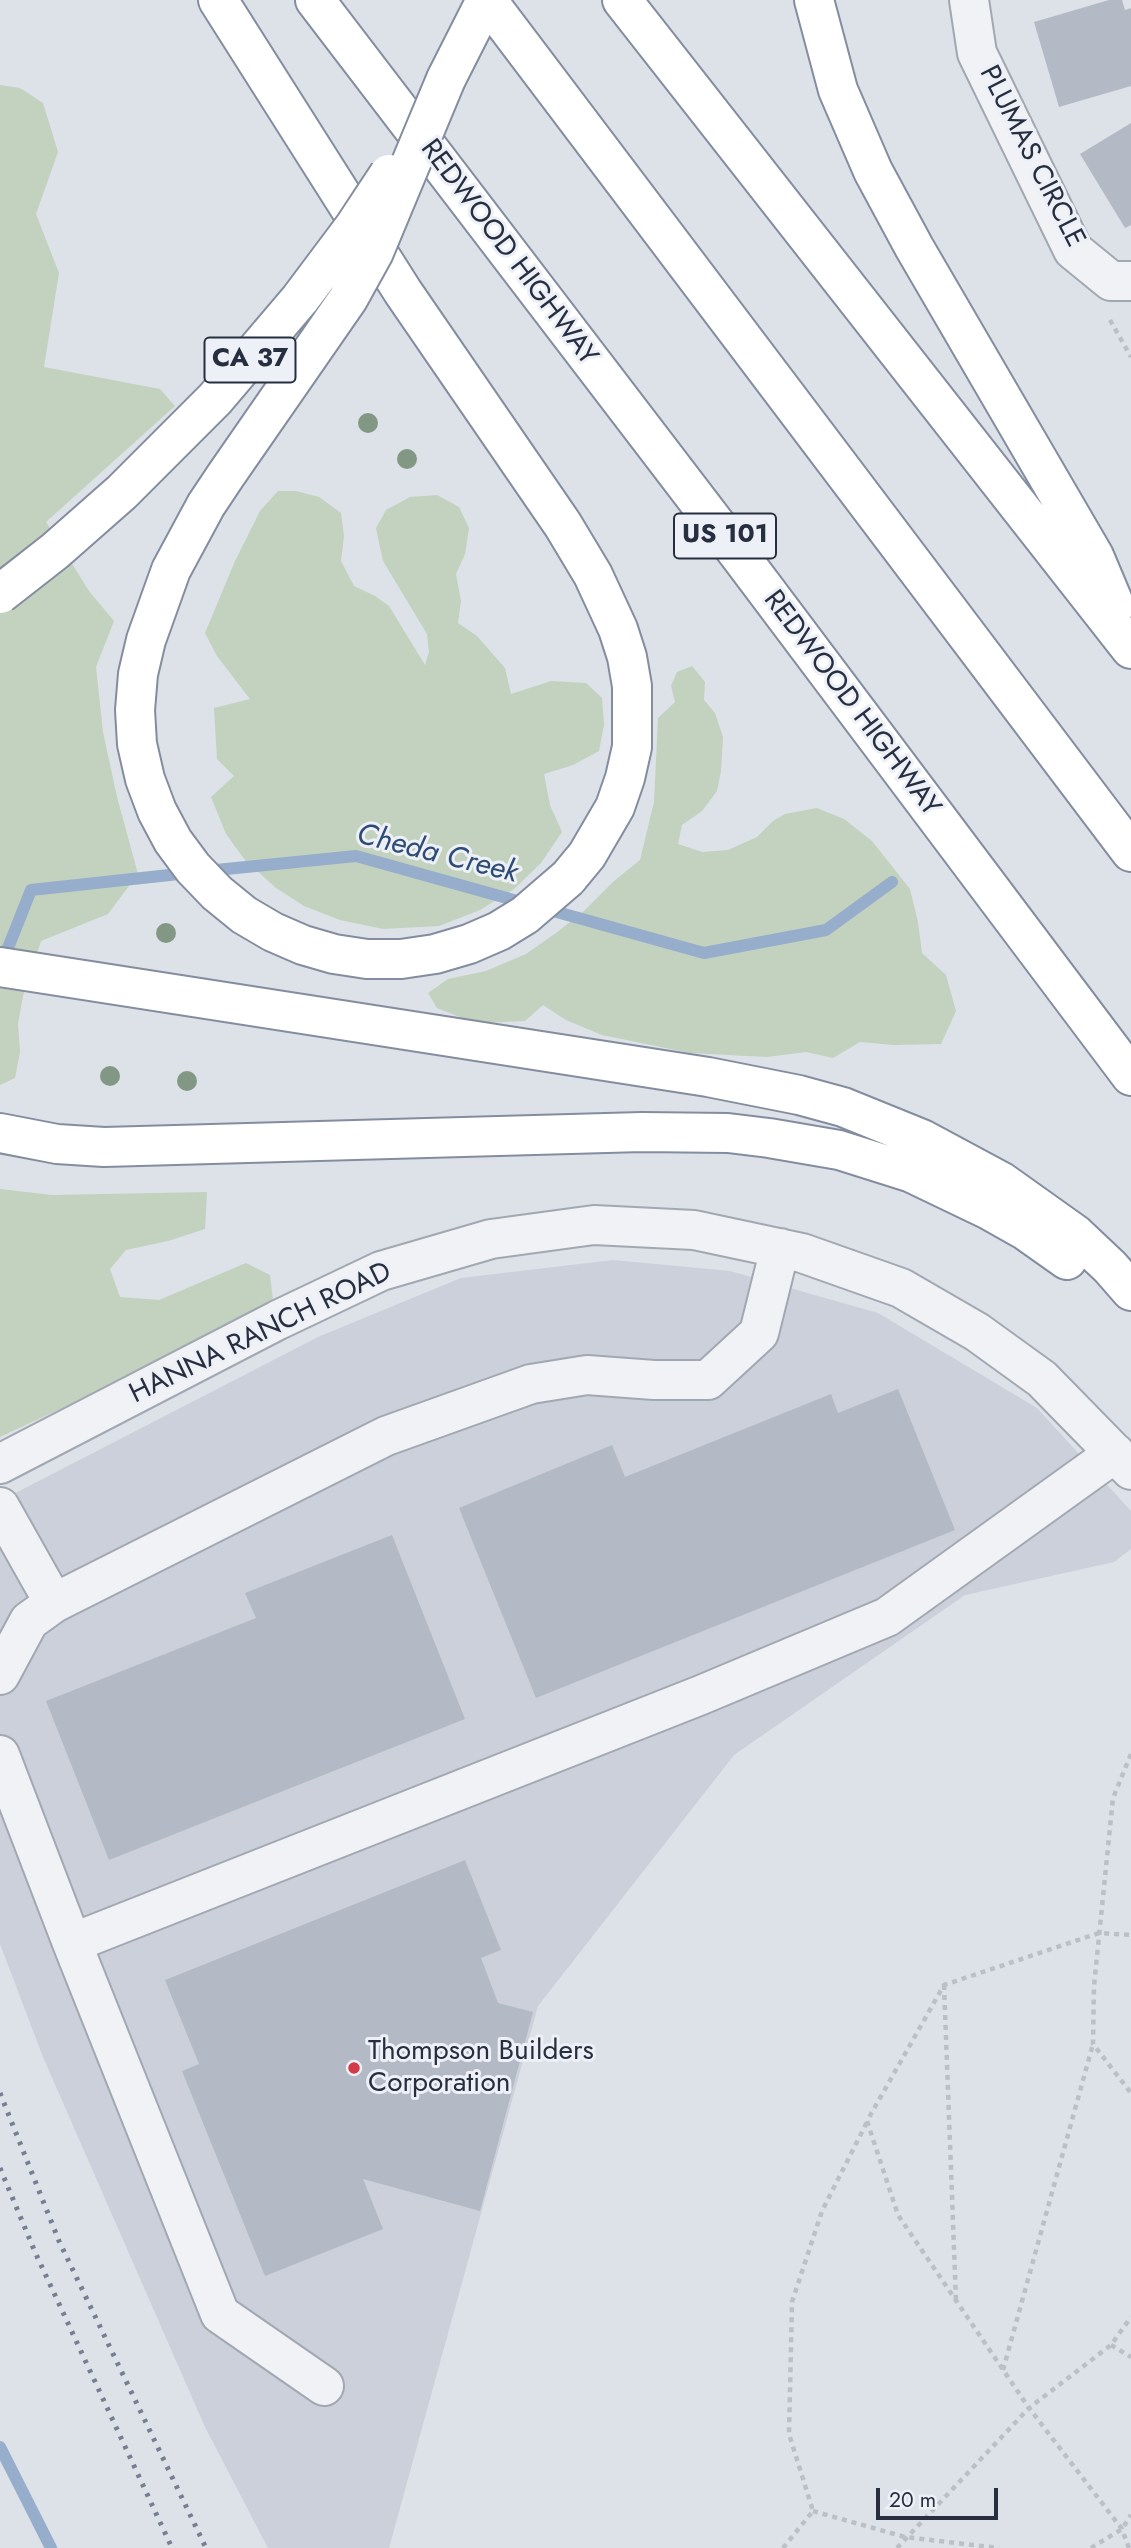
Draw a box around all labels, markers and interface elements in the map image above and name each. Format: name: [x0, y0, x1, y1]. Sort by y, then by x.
street label: PLUMAS CIRCLE: [971, 61, 1091, 253]
street label: REDWOOD HIGHWAY: [412, 133, 604, 373]
road number: CA 37: [204, 338, 296, 382]
road number: US 101: [674, 514, 776, 558]
street label: REDWOOD HIGHWAY: [755, 584, 947, 824]
water label: Cheda Creek: [353, 818, 521, 892]
street label: HANNA RANCH ROAD: [125, 1256, 397, 1412]
place label: Thompson Builders Corporation: [368, 2035, 594, 2101]
marker: Thompson Builders Corporation: [346, 2060, 362, 2076]
scale bar: [879, 2474, 1002, 2518]
text: 20 m: [889, 2485, 936, 2515]

